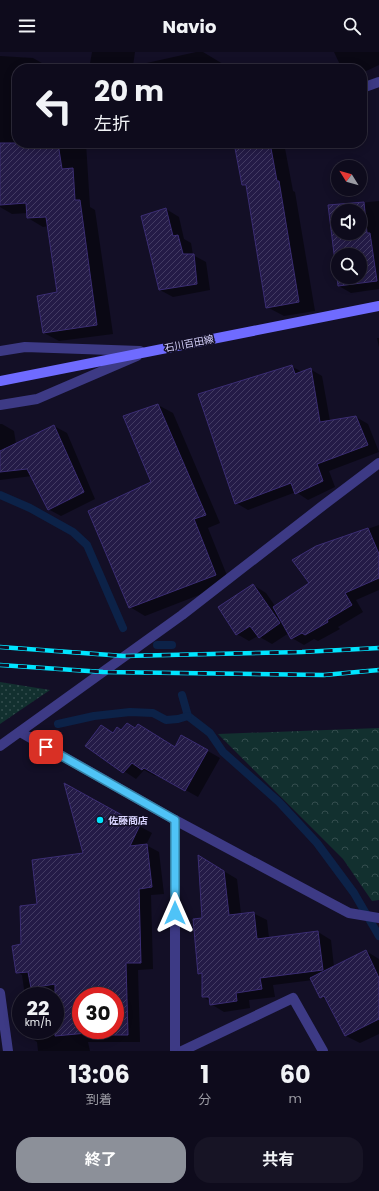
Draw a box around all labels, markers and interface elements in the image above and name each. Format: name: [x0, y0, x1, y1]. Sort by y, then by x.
text: Navio: [163, 14, 216, 39]
icon: menu: [16, 15, 38, 37]
icon: search: [341, 15, 363, 37]
text: 20 m: [94, 72, 164, 111]
icon: left: [28, 80, 80, 132]
text: 左折: [94, 111, 130, 136]
north arrow: [331, 160, 367, 196]
map controls: [331, 160, 367, 284]
button: sound: [331, 204, 367, 240]
button: search: [331, 248, 367, 284]
street label: 石川百田線: [163, 331, 215, 356]
pin: [29, 730, 63, 764]
icon: arrive: [35, 736, 57, 758]
place label: 佐藤商店: [108, 813, 148, 828]
marker: 佐藤商店: [95, 815, 105, 825]
position arrow: [154, 892, 196, 934]
speed limit sign: 30: [72, 987, 124, 1039]
text: 22: [27, 994, 49, 1022]
text: km/h: [25, 1015, 51, 1030]
text: 13:06: [68, 1058, 130, 1091]
text: 1: [200, 1058, 209, 1091]
text: 60: [280, 1058, 311, 1091]
text: m: [288, 1089, 302, 1108]
text: 到着: [86, 1090, 112, 1109]
text: 分: [198, 1090, 211, 1109]
button: 終了: [16, 1137, 186, 1183]
button: 共有: [194, 1137, 363, 1183]

